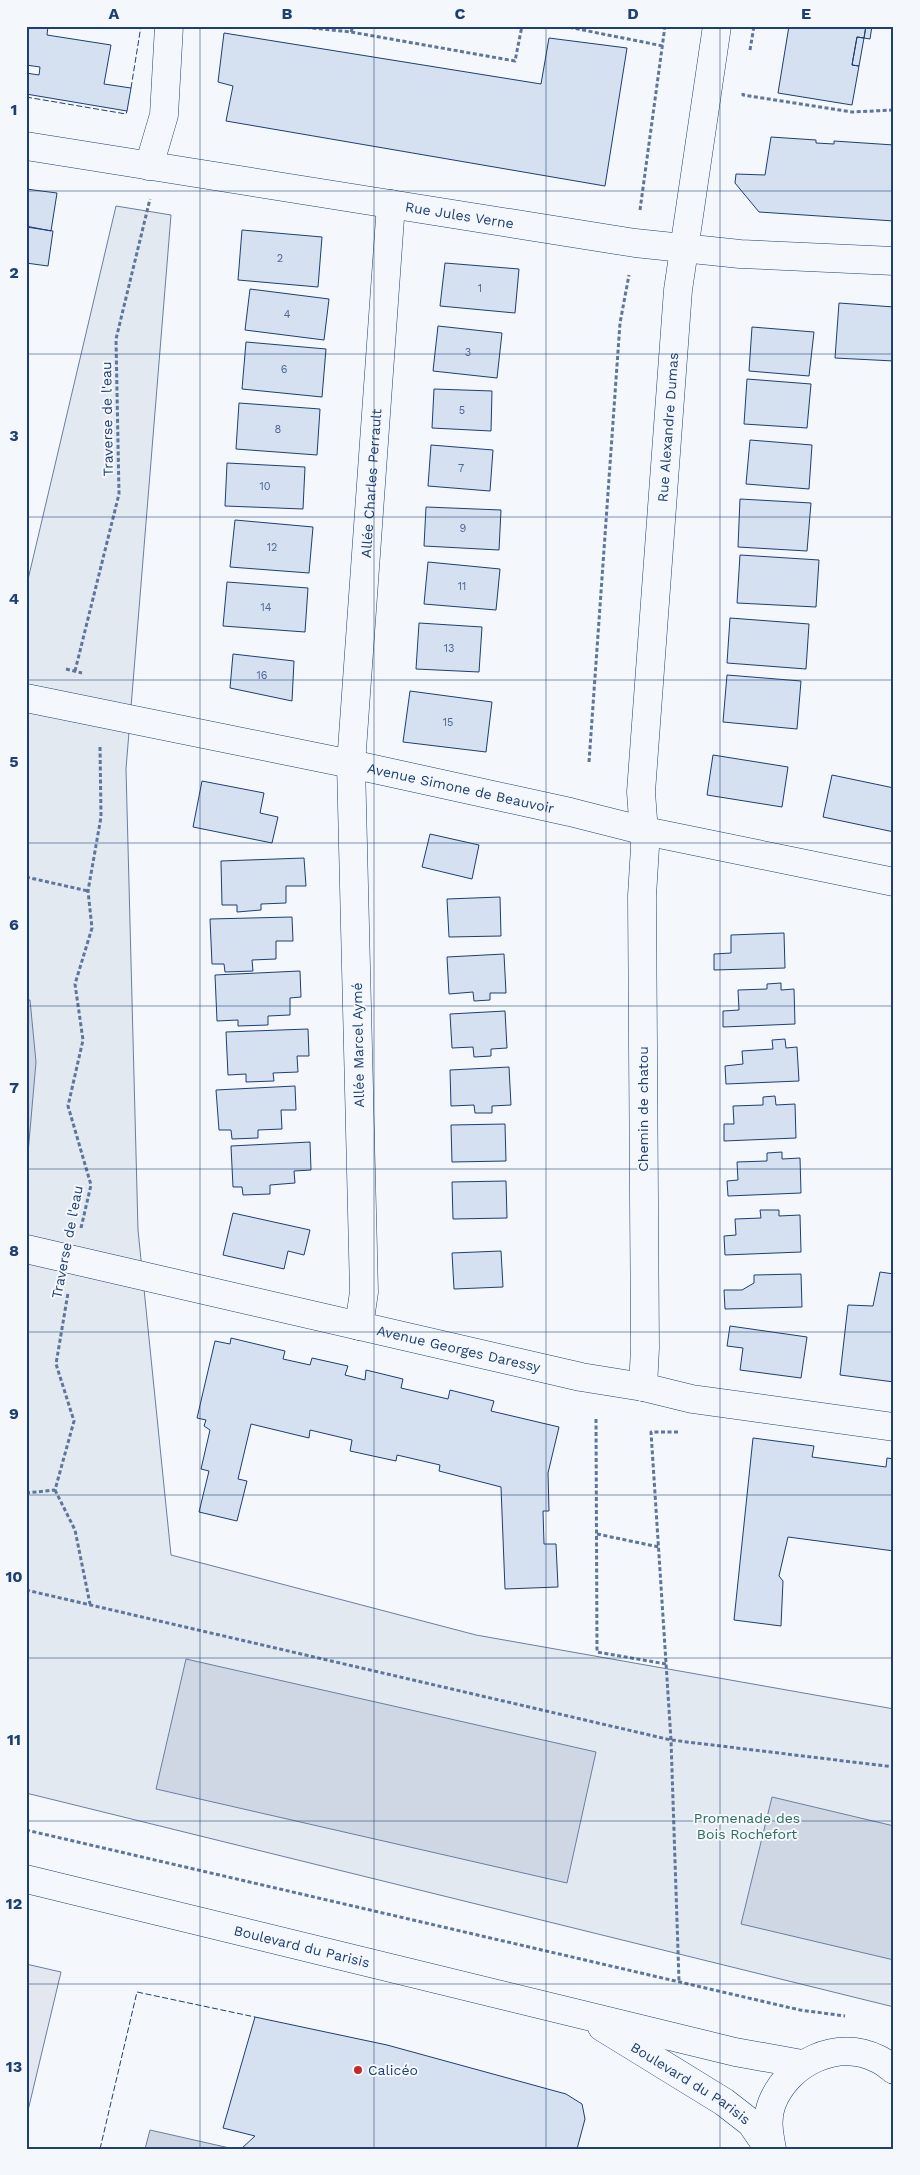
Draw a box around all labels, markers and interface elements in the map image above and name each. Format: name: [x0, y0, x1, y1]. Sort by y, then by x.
text: A: [109, 4, 120, 23]
text: B: [282, 4, 293, 23]
text: C: [455, 4, 466, 23]
text: D: [627, 4, 639, 23]
text: E: [801, 4, 811, 23]
text: 1: [11, 100, 17, 119]
street label: Rue Jules Verne: [404, 199, 515, 232]
house number: 2: [277, 252, 283, 265]
text: 2: [9, 263, 19, 282]
house number: 1: [478, 282, 482, 295]
house number: 4: [284, 308, 291, 321]
house number: 3: [465, 346, 471, 359]
street label: Rue Alexandre Dumas: [654, 352, 681, 503]
street label: Traverse de l'eau: [98, 361, 116, 477]
house number: 6: [281, 363, 288, 376]
house number: 5: [459, 404, 465, 417]
street label: Allée Charles Perrault: [358, 408, 384, 558]
house number: 8: [275, 423, 282, 436]
text: 3: [9, 426, 19, 445]
house number: 7: [458, 462, 464, 475]
house number: 10: [259, 480, 271, 493]
house number: 9: [460, 522, 467, 535]
house number: 12: [267, 541, 277, 554]
house number: 11: [458, 580, 466, 593]
text: 4: [9, 589, 19, 608]
house number: 14: [260, 601, 272, 614]
house number: 13: [444, 642, 454, 655]
house number: 16: [257, 669, 268, 682]
house number: 15: [443, 716, 453, 729]
text: 5: [9, 752, 19, 771]
street label: Avenue Simone de Beauvoir: [366, 760, 556, 816]
text: 6: [9, 915, 19, 934]
street label: Allée Marcel Aymé: [349, 982, 367, 1108]
street label: Chemin de chatou: [635, 1046, 651, 1172]
text: 7: [9, 1078, 19, 1097]
street label: Traverse de l'eau: [48, 1184, 86, 1300]
text: 8: [9, 1241, 19, 1260]
street label: Avenue Georges Daressy: [375, 1322, 543, 1376]
text: 9: [9, 1404, 19, 1423]
text: 10: [5, 1567, 23, 1586]
text: 11: [7, 1730, 21, 1749]
park label: Promenade des Bois Rochefort: [694, 1810, 800, 1842]
text: 12: [6, 1894, 22, 1913]
street label: Boulevard du Parisis: [232, 1922, 371, 1971]
street label: Boulevard du Parisis: [628, 2039, 754, 2128]
text: 13: [6, 2057, 22, 2076]
place label: Calicéo: [368, 2062, 418, 2078]
marker: Calicéo: [352, 2064, 364, 2076]

